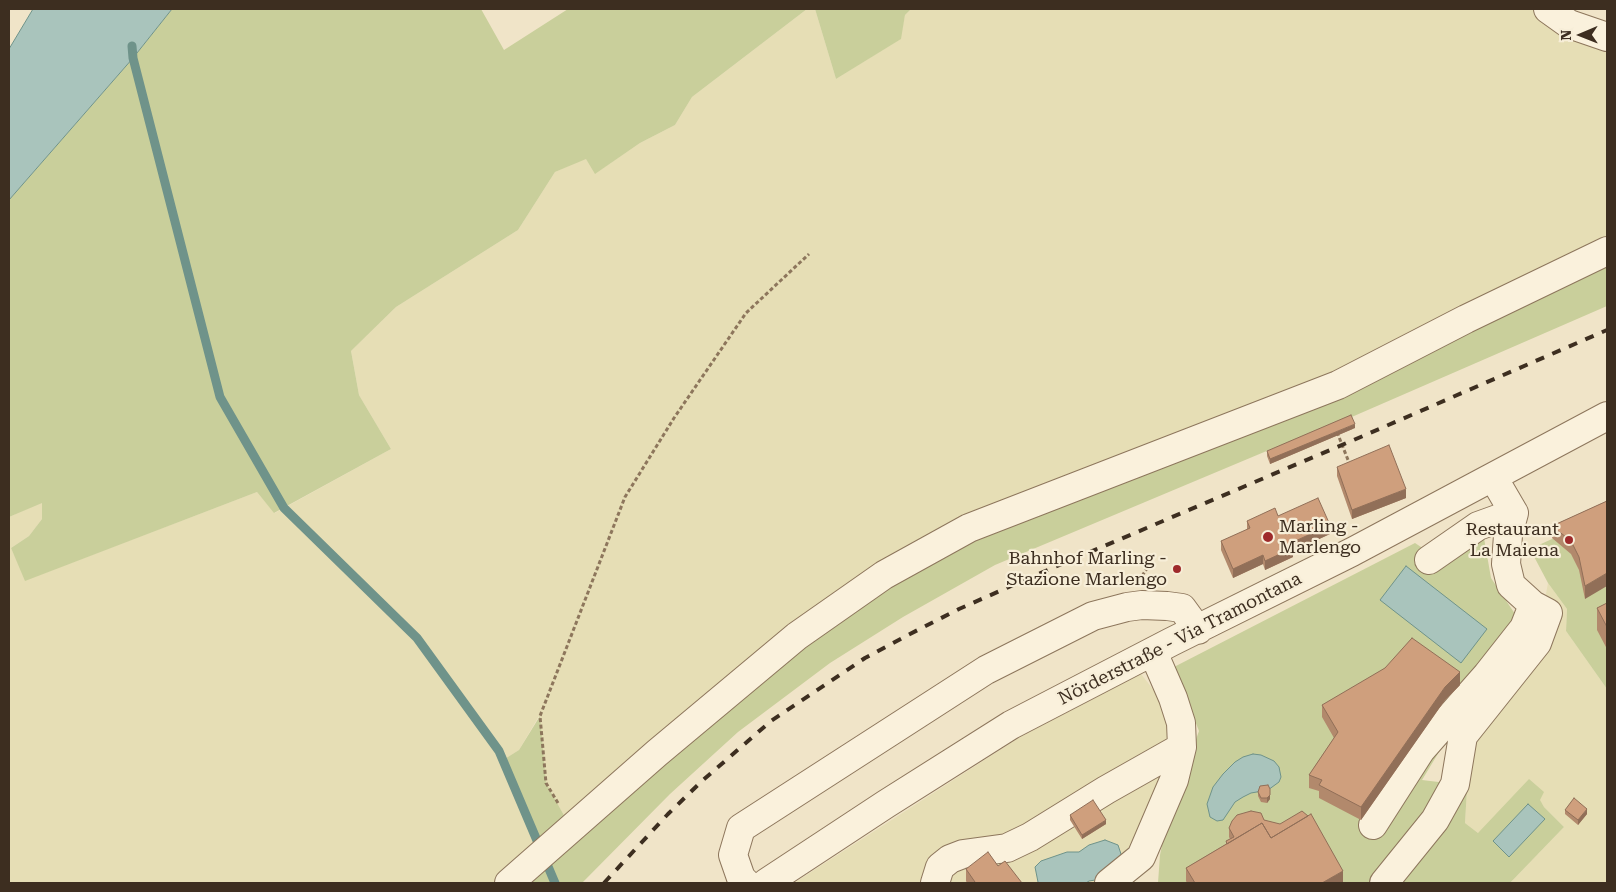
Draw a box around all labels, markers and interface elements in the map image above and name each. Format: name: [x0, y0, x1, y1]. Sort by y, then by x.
north arrow: [1556, 10, 1606, 60]
text: N: [1558, 30, 1574, 41]
place label: Marling - Marlengo: [1279, 516, 1361, 558]
place label: Restaurant La Maiena: [1466, 519, 1559, 562]
marker: Marling - Marlengo: [1261, 530, 1275, 544]
marker: Restaurant La Maiena: [1563, 534, 1575, 546]
place label: Bahnhof Marling - Stazione Marlengo: [1006, 548, 1167, 590]
marker: Bahnhof Marling - Stazione Marlengo: [1171, 563, 1183, 575]
street label: Nörderstraße - Via Tramontana: [1055, 568, 1305, 710]

